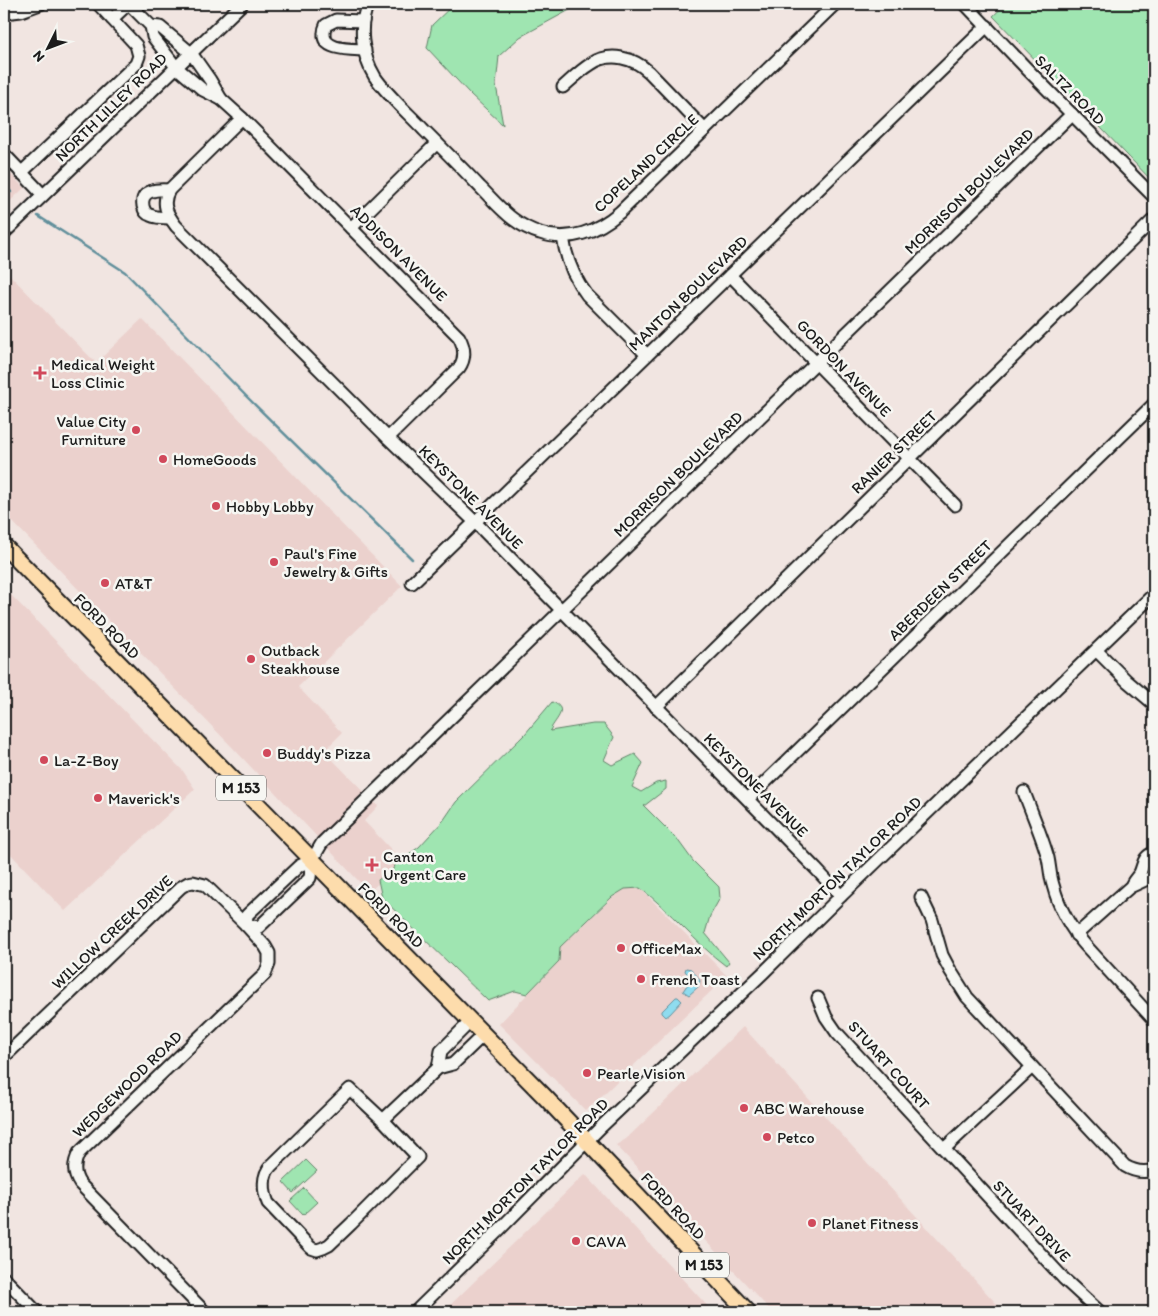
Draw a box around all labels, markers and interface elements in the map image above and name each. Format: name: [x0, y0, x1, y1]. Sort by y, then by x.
north arrow: [22, 22, 72, 72]
text: N: [29, 47, 48, 66]
street label: NORTH LILLEY ROAD: [51, 48, 171, 165]
street label: SALTZ ROAD: [1031, 51, 1109, 129]
street label: COPELAND CIRCLE: [590, 110, 702, 216]
street label: MORRISON BOULEVARD: [900, 124, 1038, 258]
street label: ADDISON AVENUE: [347, 201, 451, 305]
street label: MANTON BOULEVARD: [625, 231, 751, 355]
street label: GORDON AVENUE: [793, 315, 895, 421]
place label: Medical Weight Loss Clinic: [51, 355, 155, 392]
marker: Medical Weight Loss Clinic: [33, 366, 47, 380]
street label: RANIER STREET: [847, 406, 941, 498]
street label: MORRISON BOULEVARD: [609, 407, 747, 541]
place label: Value City Furniture: [56, 412, 126, 449]
marker: Value City Furniture: [130, 424, 142, 436]
street label: KEYSTONE AVENUE: [415, 441, 527, 553]
place label: HomeGoods: [173, 450, 256, 469]
marker: HomeGoods: [157, 453, 169, 465]
place label: Hobby Lobby: [226, 497, 314, 516]
marker: Hobby Lobby: [210, 500, 222, 512]
street label: ABERDEEN STREET: [884, 536, 996, 644]
place label: Paul's Fine Jewelry & Gifts: [284, 544, 388, 581]
marker: Paul's Fine Jewelry & Gifts: [268, 556, 280, 568]
place label: AT&T: [115, 574, 153, 593]
marker: AT&T: [99, 577, 111, 589]
street label: FORD ROAD: [70, 589, 144, 663]
place label: Outback Steakhouse: [261, 641, 340, 678]
marker: Outback Steakhouse: [245, 653, 257, 665]
street label: KEYSTONE AVENUE: [700, 729, 812, 841]
place label: Buddy's Pizza: [277, 744, 371, 763]
marker: Buddy's Pizza: [261, 747, 273, 759]
place label: La-Z-Boy: [54, 751, 119, 770]
marker: La-Z-Boy: [38, 754, 50, 766]
road number: M 153: [216, 776, 266, 800]
place label: Maverick's: [108, 789, 180, 808]
marker: Maverick's: [92, 792, 104, 804]
street label: NORTH MORTON TAYLOR ROAD: [749, 792, 925, 964]
place label: Canton Urgent Care: [383, 847, 467, 884]
marker: Canton Urgent Care: [365, 858, 379, 872]
street label: WILLOW CREEK DRIVE: [47, 871, 177, 993]
street label: FORD ROAD: [354, 878, 428, 952]
place label: OfficeMax: [631, 939, 702, 958]
marker: OfficeMax: [615, 942, 627, 954]
place label: French Toast: [651, 970, 740, 989]
marker: French Toast: [635, 973, 647, 985]
street label: STUART COURT: [844, 1017, 934, 1113]
street label: WEDGEWOOD ROAD: [68, 1026, 186, 1141]
place label: Pearle Vision: [597, 1064, 685, 1083]
marker: Pearle Vision: [581, 1067, 593, 1079]
street label: NORTH MORTON TAYLOR ROAD: [438, 1094, 612, 1268]
place label: ABC Warehouse: [754, 1099, 864, 1118]
marker: ABC Warehouse: [738, 1102, 750, 1114]
place label: Petco: [777, 1128, 815, 1147]
marker: Petco: [761, 1131, 773, 1143]
street label: FORD ROAD: [637, 1168, 709, 1244]
street label: STUART DRIVE: [989, 1176, 1075, 1266]
place label: Planet Fitness: [822, 1214, 919, 1233]
marker: Planet Fitness: [806, 1217, 818, 1229]
place label: CAVA: [586, 1232, 626, 1251]
marker: CAVA: [570, 1235, 582, 1247]
road number: M 153: [679, 1252, 729, 1278]

